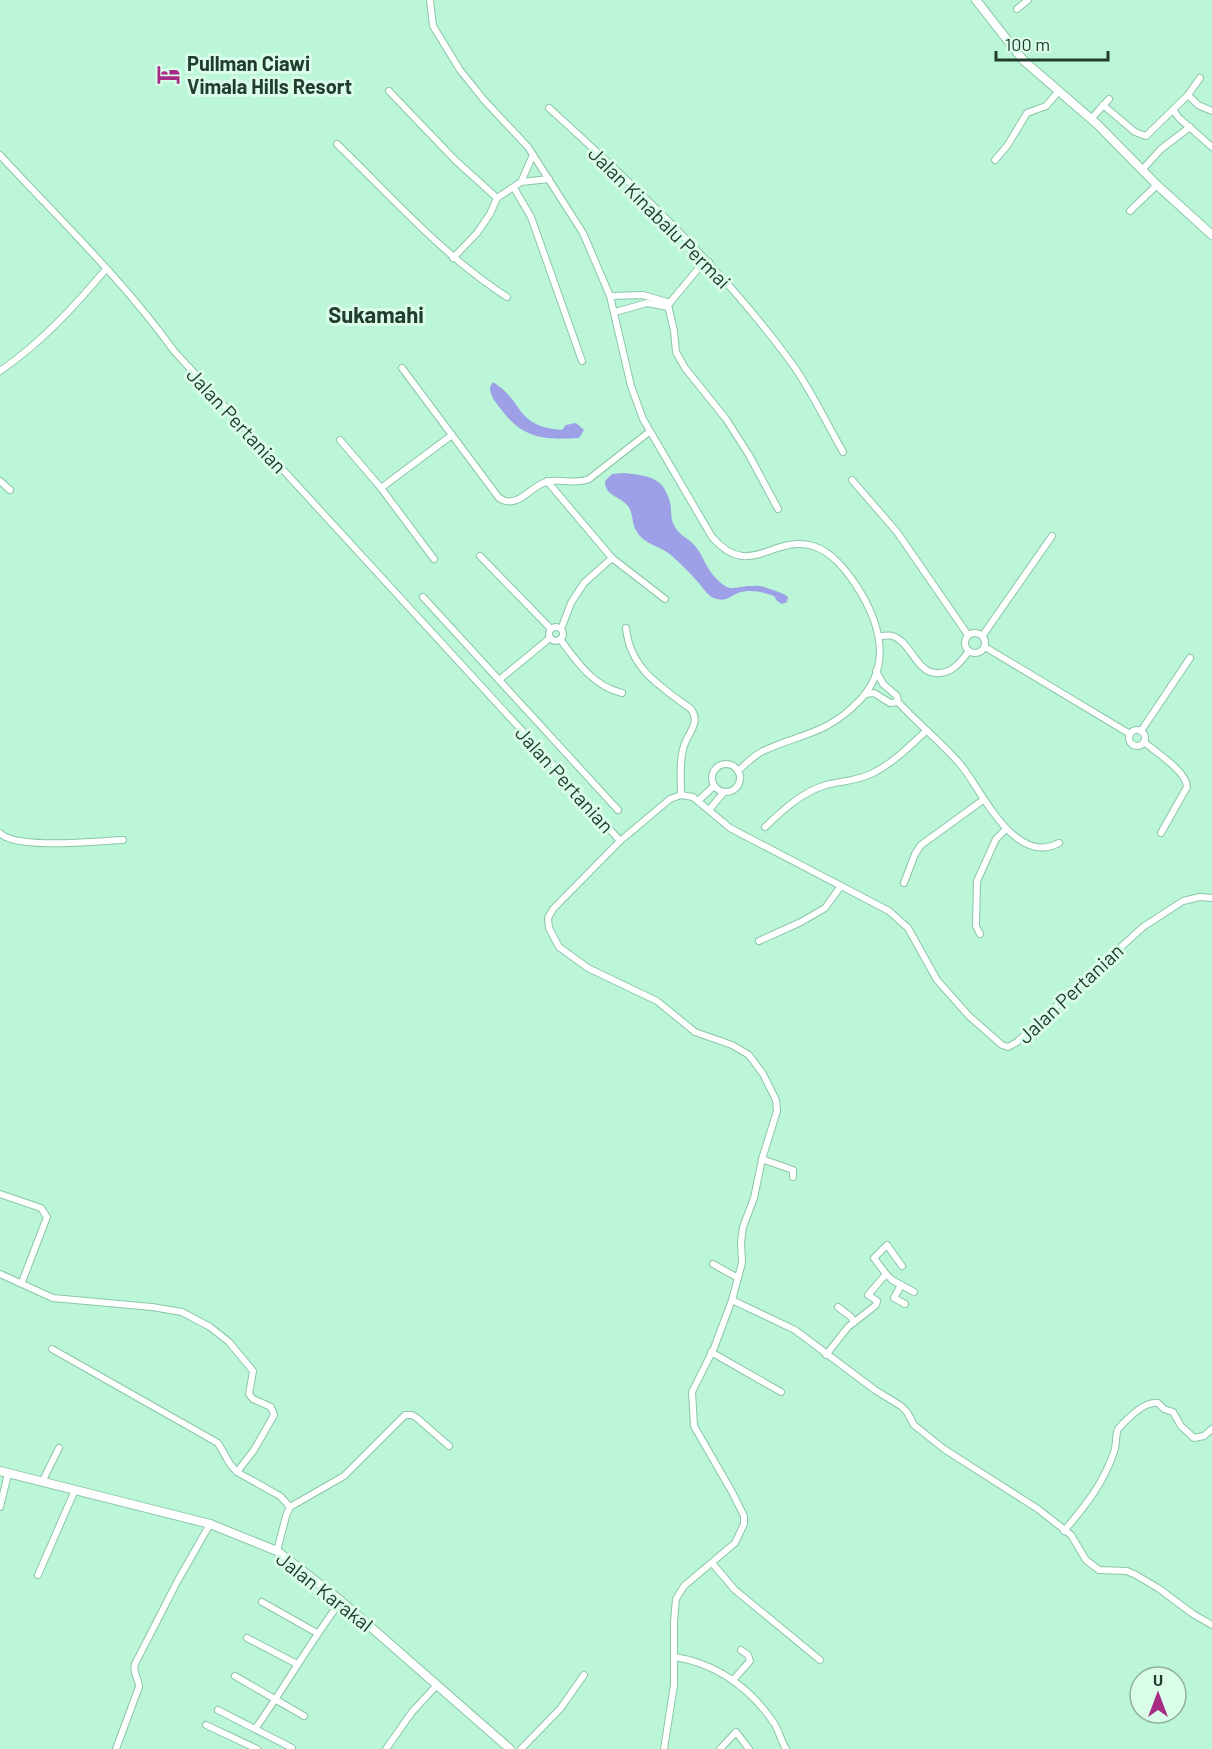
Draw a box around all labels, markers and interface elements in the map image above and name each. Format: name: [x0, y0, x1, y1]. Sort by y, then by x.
scale bar: [996, 24, 1108, 62]
text: 100 m: [1005, 33, 1050, 55]
place label: Pullman Ciawi Vimala Hills Resort: [187, 51, 352, 98]
hotel icon: Pullman Ciawi Vimala Hills Resort: [156, 61, 182, 87]
street label: Jalan Kinabalu Permai: [584, 141, 736, 293]
district label: Sukamahi: [328, 301, 424, 327]
street label: Jalan Pertanian: [182, 362, 292, 478]
street label: Jalan Pertanian: [511, 721, 619, 837]
street label: Jalan Pertanian: [1012, 938, 1128, 1048]
street label: Jalan Karakal: [272, 1546, 378, 1636]
north arrow: [1128, 1665, 1188, 1725]
text: U: [1153, 1670, 1163, 1689]

